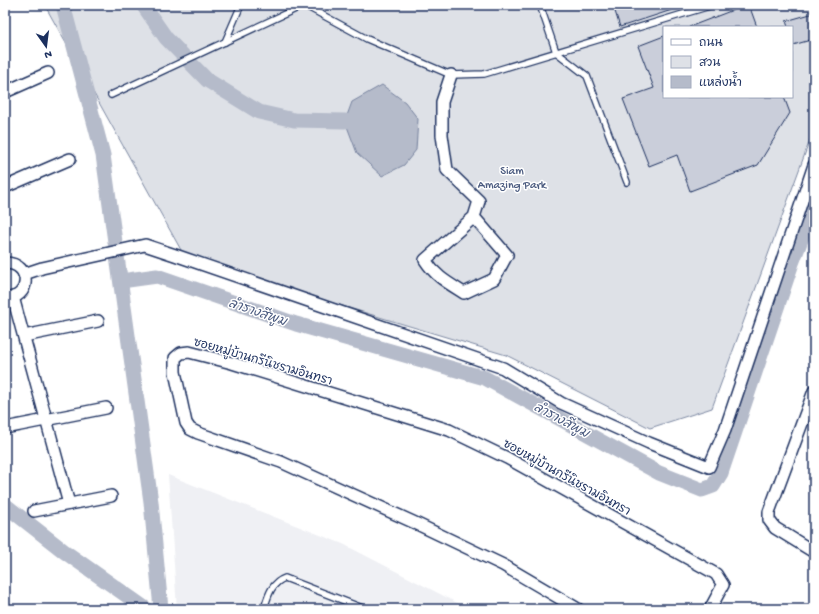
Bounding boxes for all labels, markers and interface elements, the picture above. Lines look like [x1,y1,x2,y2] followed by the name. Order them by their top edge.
[26,26,66,66] north arrow
[663,26,793,98] legend
[699,37,723,51] text: ถนน
[43,47,53,60] text: N
[699,57,720,71] text: สวน
[699,71,742,91] text: แหล่งน้ำ
[478,165,548,193] park label: Siam Amazing Park
[226,294,290,332] water label: ลำรางสีพูม
[191,333,334,389] street label: ซอยหมู่บ้านกรีนิชรามอินทรา
[530,398,593,443] water label: ลำรางสีพูม
[500,435,634,520] street label: ซอยหมู่บ้านกรีนิชรามอินทรา

